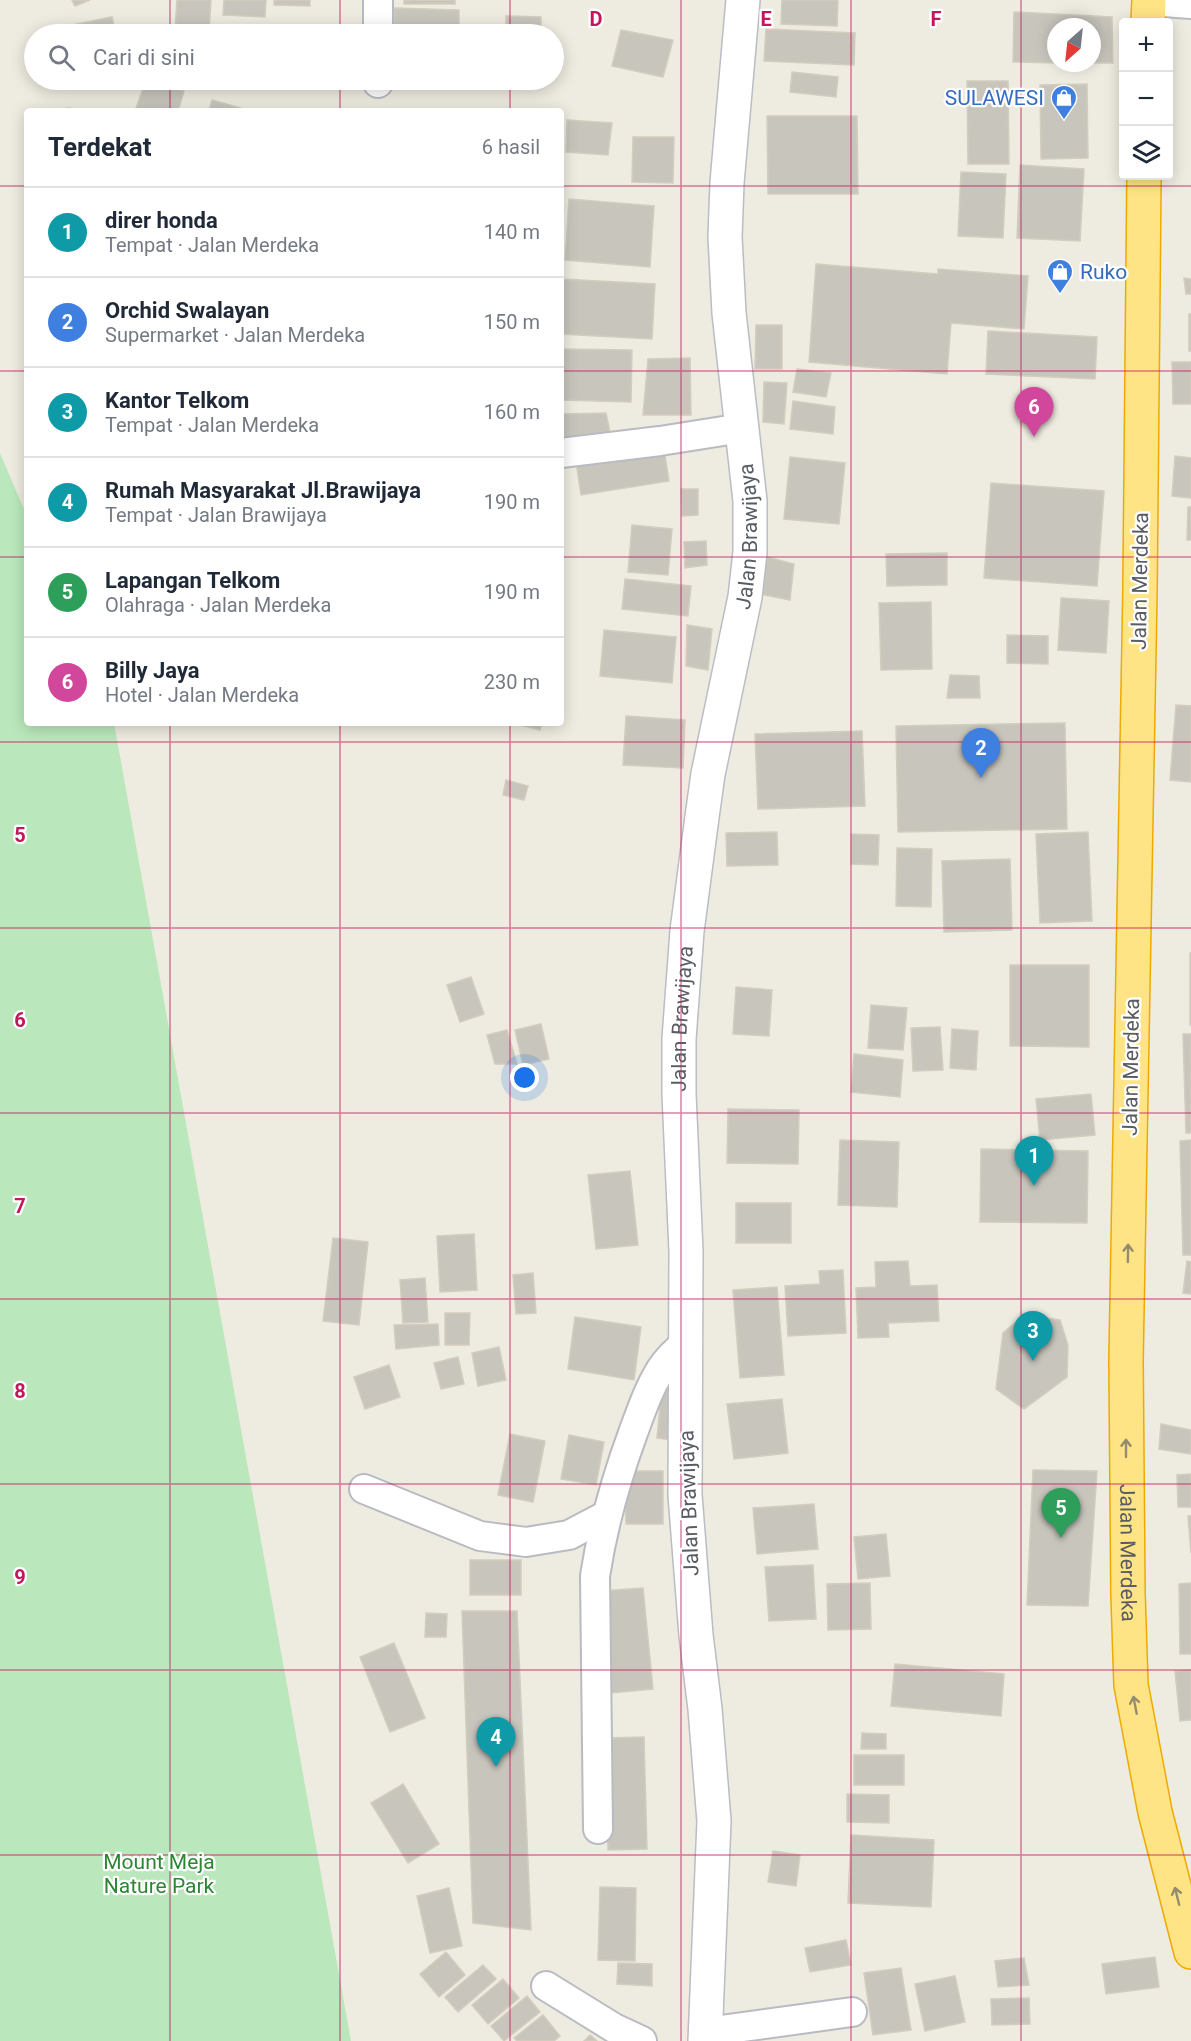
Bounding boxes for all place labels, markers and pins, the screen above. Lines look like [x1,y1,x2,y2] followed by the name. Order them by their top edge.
[1049,83,1079,121] shop icon: SULAWESI
[945,86,1044,110] place label: SULAWESI
[1045,257,1075,295] shop icon: Ruko
[1080,260,1127,284] place label: Ruko
[1014,388,1054,437] pin: 6
[962,728,1000,778] pin: 2
[1014,1136,1054,1186] pin: 1
[1014,1312,1052,1361] pin: 3
[1042,1488,1080,1538] pin: 5
[476,1718,516,1767] pin: 4

